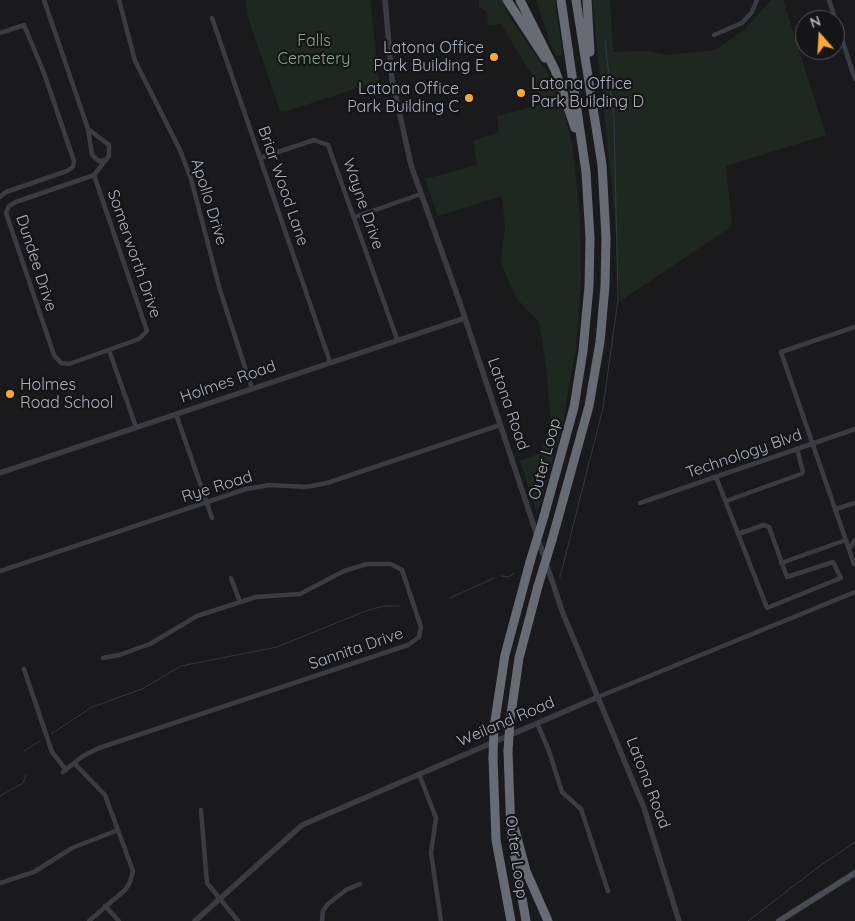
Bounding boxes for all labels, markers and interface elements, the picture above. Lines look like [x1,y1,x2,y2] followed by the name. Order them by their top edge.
[795,10,845,60] north arrow
[808,12,823,32] text: N
[278,31,350,69] park label: Falls Cemetery
[373,38,484,76] place label: Latona Office Park Building E
[488,51,500,63] marker: Latona Office Park Building E
[531,74,644,112] place label: Latona Office Park Building D
[347,79,459,117] place label: Latona Office Park Building C
[515,87,527,99] marker: Latona Office Park Building D
[463,92,475,104] marker: Latona Office Park Building C
[254,124,312,248] street label: Briar Wood Lane
[187,156,231,248] street label: Apollo Drive
[338,156,388,252] street label: Wayne Drive
[103,187,165,321] street label: Somerworth Drive
[11,212,61,314] street label: Dundee Drive
[483,355,533,453] street label: Latona Road
[178,357,278,407] street label: Holmes Road
[20,375,113,413] place label: Holmes Road School
[4,388,16,400] marker: Holmes Road School
[525,416,565,502] street label: Outer Loop
[683,425,805,483] street label: Technology Blvd
[179,467,255,507] street label: Rye Road
[306,624,406,674] street label: Sannita Drive
[454,693,558,751] street label: Weiland Road
[622,735,674,831] street label: Latona Road
[501,814,531,900] street label: Outer Loop

